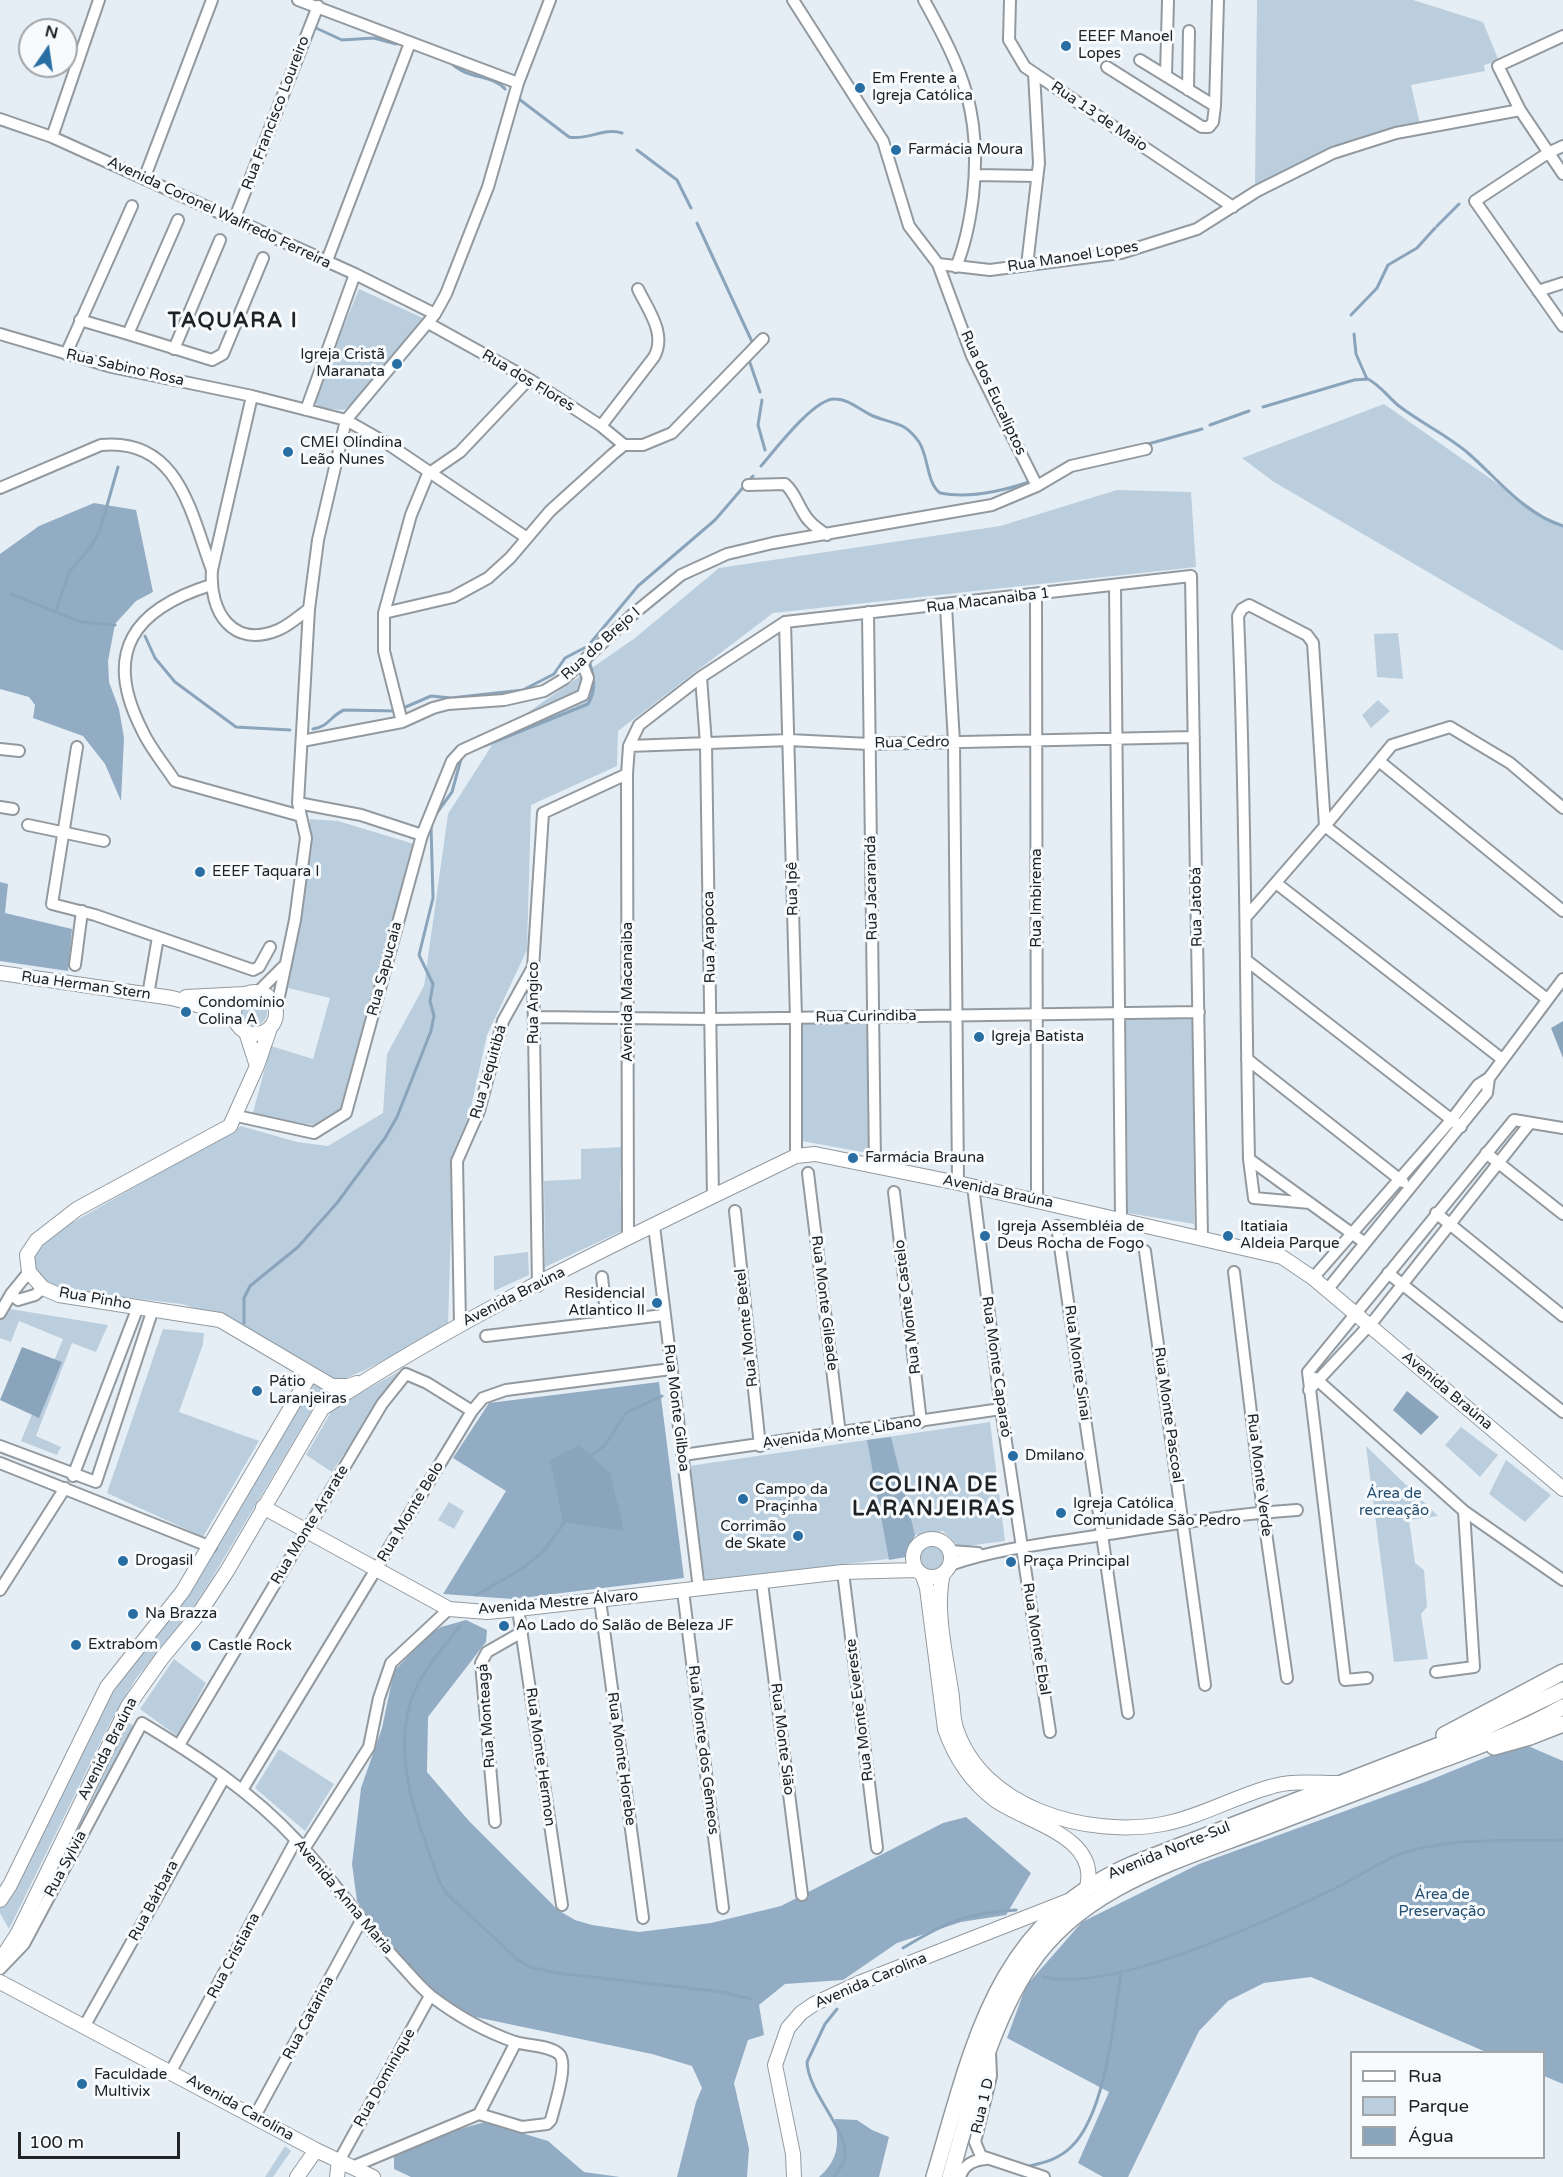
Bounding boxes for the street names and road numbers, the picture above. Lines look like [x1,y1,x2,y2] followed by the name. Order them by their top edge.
[238,34,314,192] street label: Rua Francisco Loureiro
[1047,78,1151,156] street label: Rua 13 de Maio
[104,153,334,273] street label: Avenida Coronel Walfredo Ferreira
[1006,238,1140,276] street label: Rua Manoel Lopes
[956,328,1030,458] street label: Rua dos Eucaliptos
[64,346,186,390] street label: Rua Sabino Rosa
[478,346,578,416] street label: Rua dos Flores
[925,585,1051,617] street label: Rua Macanaiba 1
[558,604,644,684] street label: Rua do Brejo I
[874,733,950,753] street label: Rua Cedro
[862,835,882,941] street label: Rua Jacarandá
[1028,848,1046,948] street label: Rua Imbirema
[784,862,802,916] street label: Rua Ipê
[1187,867,1207,947] street label: Rua Jatobá
[700,891,720,983] street label: Rua Arapoca
[364,920,406,1018] street label: Rua Sapucaia
[619,922,637,1062] street label: Avenida Macanaiba
[525,962,543,1044] street label: Rua Angico
[20,968,152,1004] street label: Rua Herman Stern
[815,1007,917,1027] street label: Rua Curindiba
[467,1023,511,1121] street label: Rua Jequitibá
[941,1171,1055,1213] street label: Avenida Braúna
[807,1234,841,1372] street label: Rua Monte Gileade
[891,1239,925,1375] street label: Rua Monte Castelo
[460,1263,568,1331] street label: Avenida Braúna
[732,1268,762,1388] street label: Rua Monte Betel
[57,1284,133,1314] street label: Rua Pinho
[977,1295,1015,1439] street label: Rua Monte Caparaó
[1060,1304,1094,1422] street label: Rua Monte Sinai
[659,1343,693,1473] street label: Rua Monte Gilboa
[1150,1346,1186,1484] street label: Rua Monte Pascoal
[1398,1348,1496,1434] street label: Avenida Braúna
[1243,1412,1275,1538] street label: Rua Monte Verde
[761,1413,923,1453] street label: Avenida Monte Líbano
[374,1458,448,1566] street label: Rua Monte Belo
[267,1462,353,1588] street label: Rua Monte Ararate
[1018,1581,1054,1697] street label: Rua Monte Ebal
[477,1587,639,1619] street label: Avenida Mestre Álvaro
[842,1638,878,1782] street label: Rua Monte Evereste
[474,1663,500,1769] street label: Rua Monteagá
[684,1664,722,1836] street label: Rua Monte dos Gêmeos
[766,1682,798,1796] street label: Rua Monte Sião
[521,1686,559,1828] street label: Rua Monte Hermon
[603,1691,639,1827] street label: Rua Monte Horebe
[74,1695,142,1803] street label: Avenida Braúna
[1105,1818,1233,1884] street label: Avenida Norte-Sul
[41,1828,91,1900] street label: Rua Sylvia
[290,1836,396,1958] street label: Avenida Anna Maria
[125,1858,183,1944] street label: Rua Bárbara
[204,1910,264,2002] street label: Rua Cristiana
[812,1949,930,2013] street label: Avenida Carolina
[279,1973,339,2063] street label: Rua Catarina
[351,2026,419,2130] street label: Rua Dominique
[183,2071,297,2145] street label: Avenida Carolina
[968,2076,998,2136] street label: Rua 1 D

